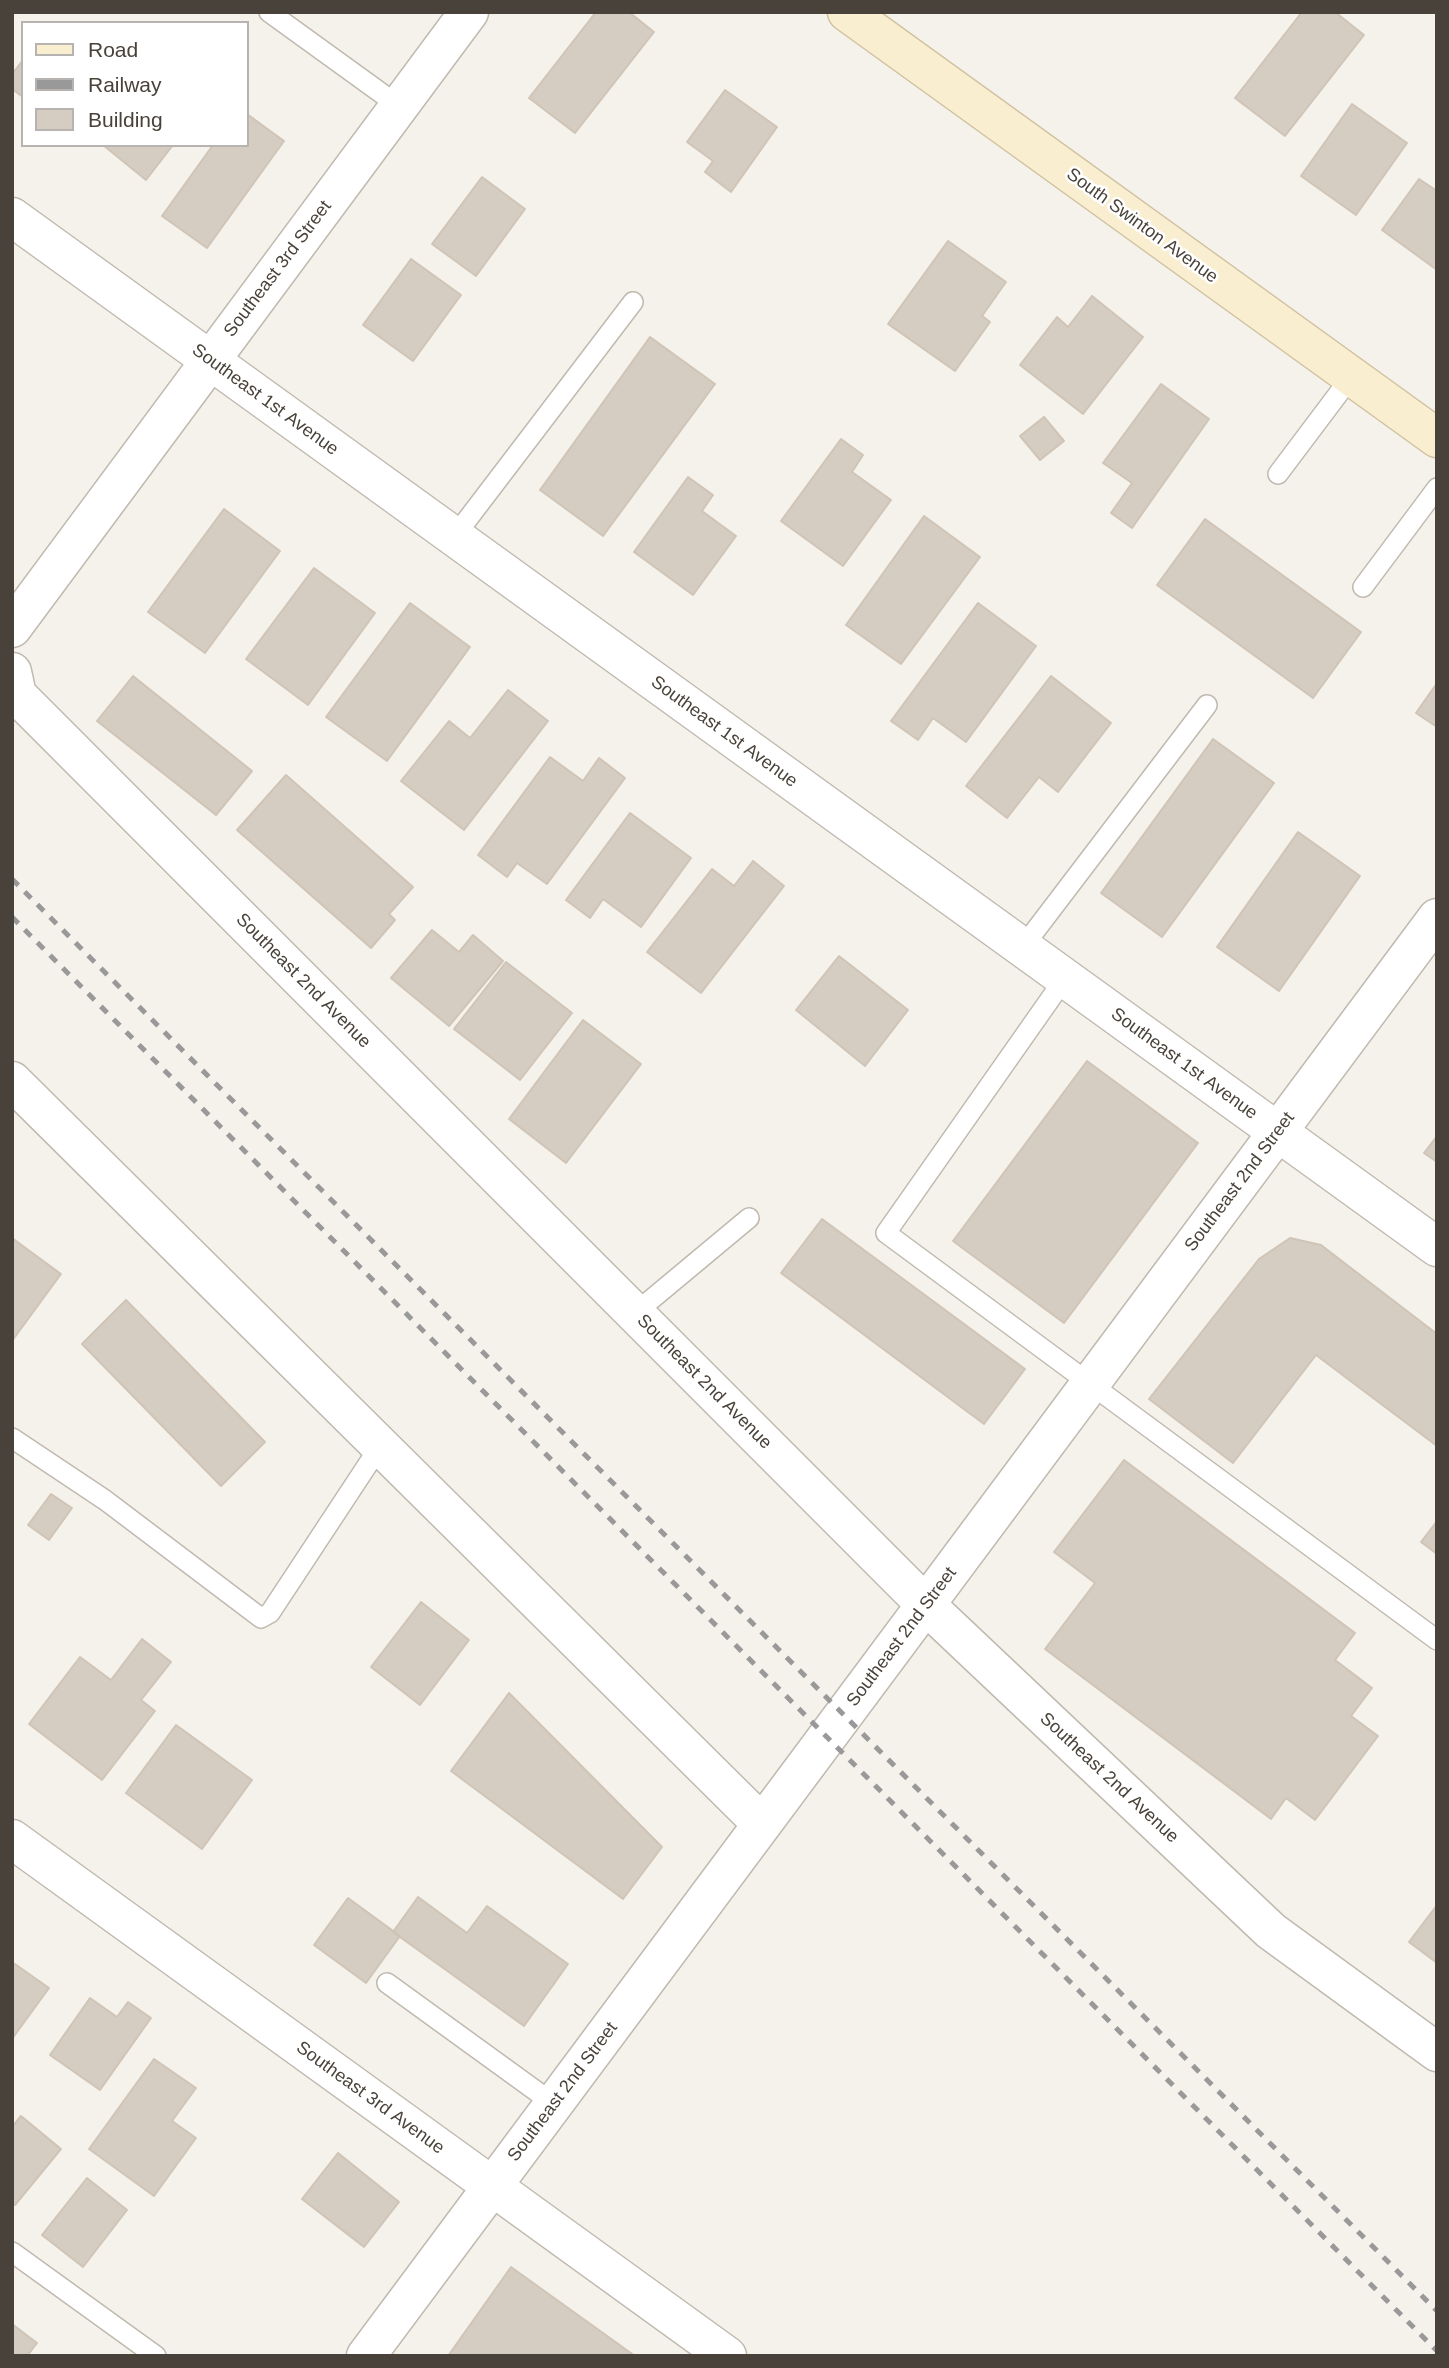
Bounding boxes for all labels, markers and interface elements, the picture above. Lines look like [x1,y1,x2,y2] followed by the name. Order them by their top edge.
[21,21,248,147] legend
[88,38,138,61] text: Road
[88,73,162,96] text: Railway
[88,108,163,131] text: Building
[1062,164,1222,288] street label: South Swinton Avenue
[220,197,336,341] street label: Southeast 3rd Street
[188,340,342,460] street label: Southeast 1st Avenue
[647,672,801,792] street label: Southeast 1st Avenue
[231,909,375,1053] street label: Southeast 2nd Avenue
[1107,1004,1261,1124] street label: Southeast 1st Avenue
[1180,1108,1300,1256] street label: Southeast 2nd Street
[632,1310,776,1454] street label: Southeast 2nd Avenue
[842,1563,962,1711] street label: Southeast 2nd Street
[1035,1708,1183,1848] street label: Southeast 2nd Avenue
[503,2018,623,2166] street label: Southeast 2nd Street
[292,2037,448,2159] street label: Southeast 3rd Avenue

